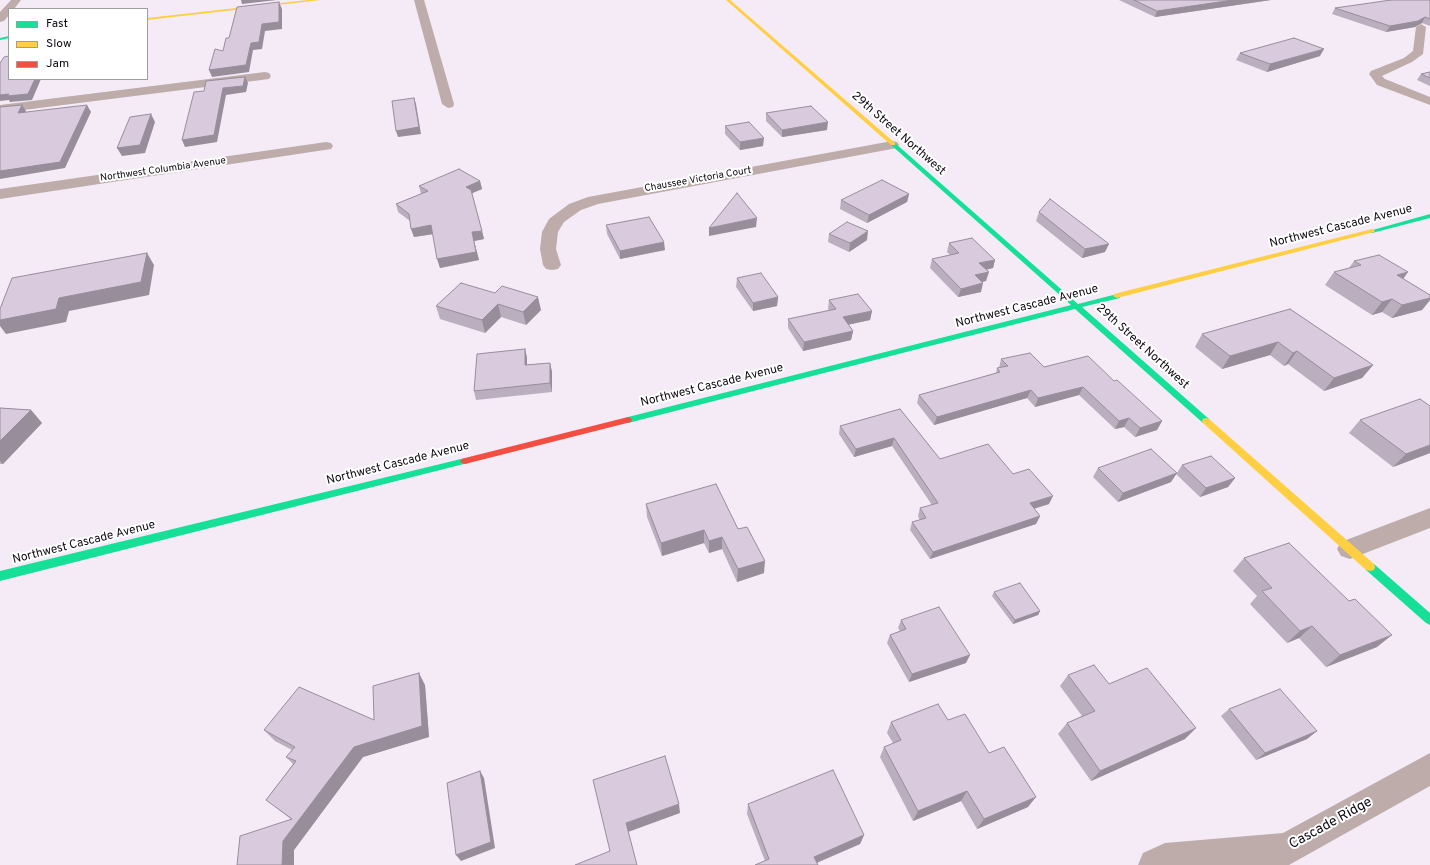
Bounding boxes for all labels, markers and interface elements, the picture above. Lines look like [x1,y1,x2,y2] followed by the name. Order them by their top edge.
[8,8,148,80] legend
[46,16,68,32] text: Fast
[46,36,72,52] text: Slow
[46,56,69,72] text: Jam
[848,89,948,179] street label: 29th Street Northwest
[99,155,227,185] street label: Northwest Columbia Avenue
[644,165,752,195] street label: Chaussee Victoria Court
[1268,202,1414,252] street label: Northwest Cascade Avenue
[954,282,1100,332] street label: Northwest Cascade Avenue
[1093,301,1191,393] street label: 29th Street Northwest
[639,361,785,411] street label: Northwest Cascade Avenue
[325,439,471,489] street label: Northwest Cascade Avenue
[11,518,157,568] street label: Northwest Cascade Avenue
[1287,794,1375,854] street label: Cascade Ridge

